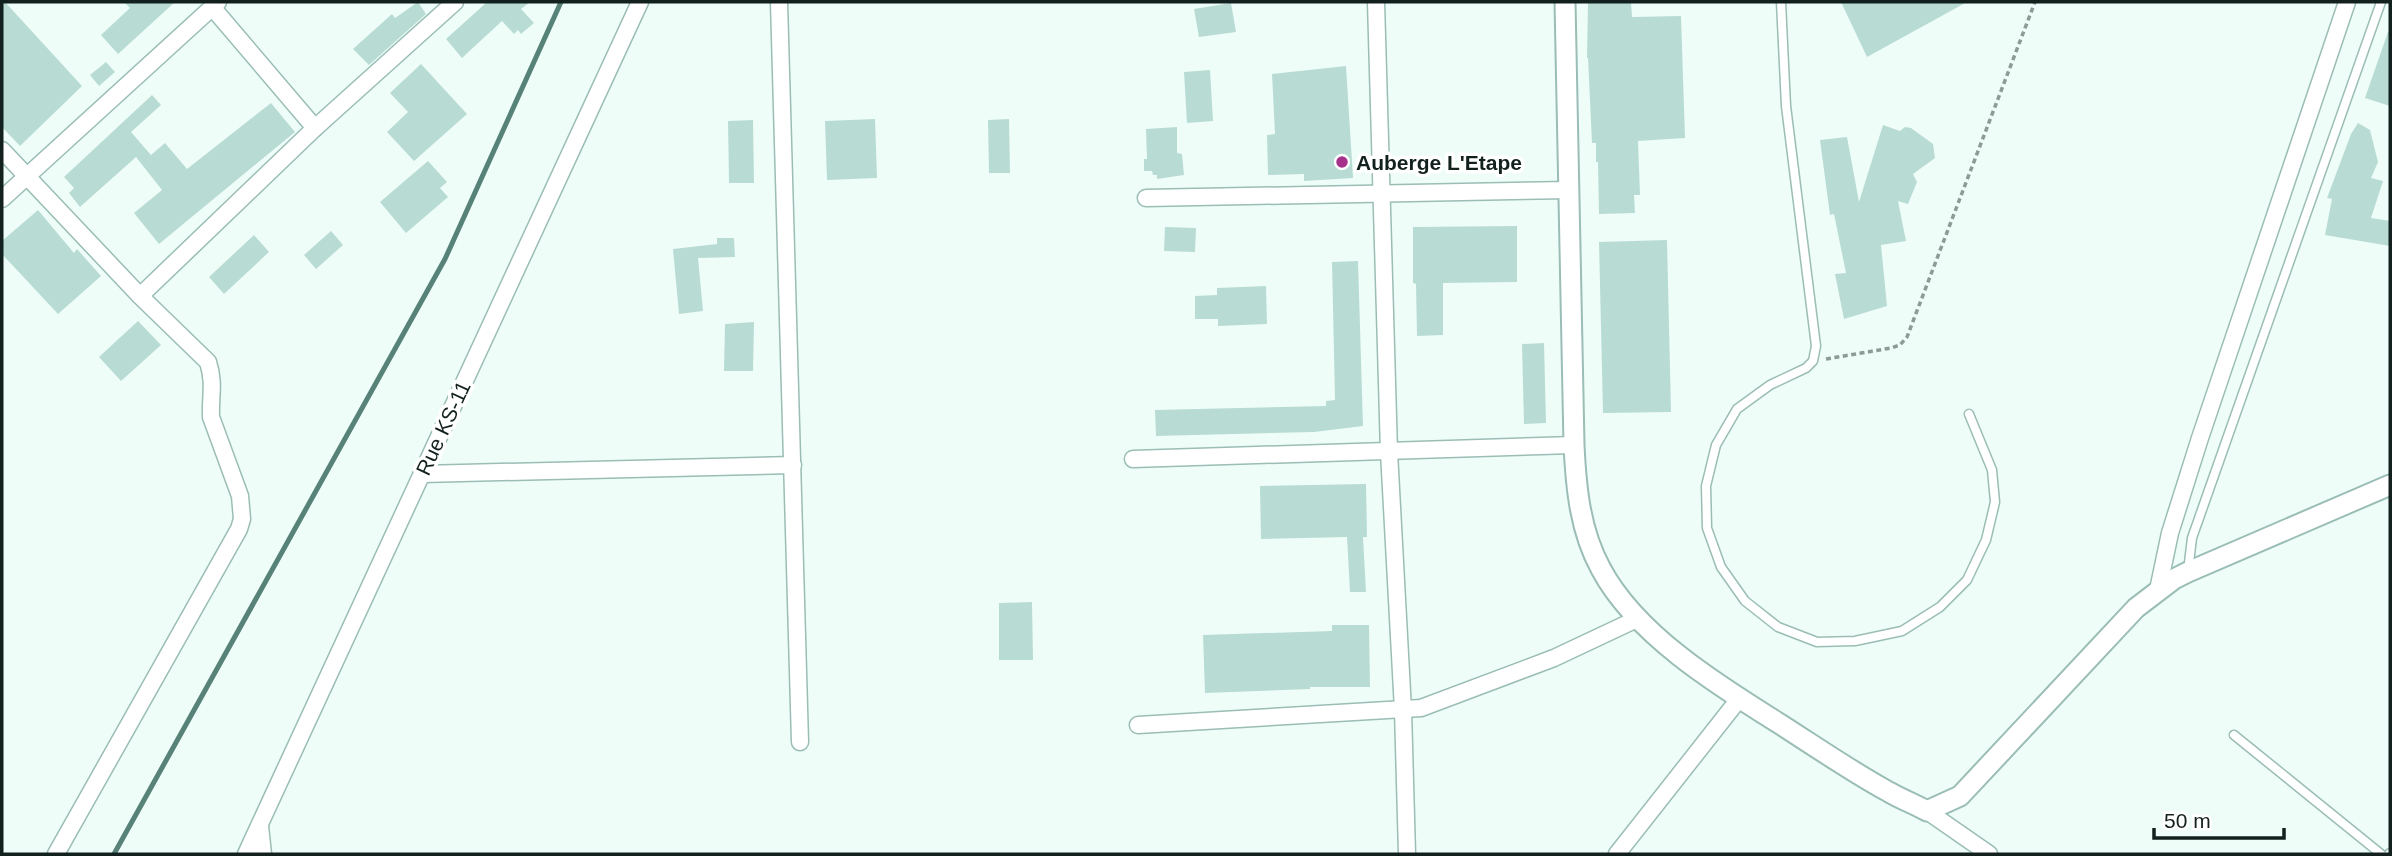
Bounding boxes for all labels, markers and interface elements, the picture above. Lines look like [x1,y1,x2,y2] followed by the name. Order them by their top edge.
[1356,151,1522,174] place label: Auberge L'Etape
[1334,154,1350,170] marker: Auberge L'Etape
[411,377,475,479] street label: Rue KS-11
[2154,796,2284,840] scale bar
[2164,809,2211,832] text: 50 m

